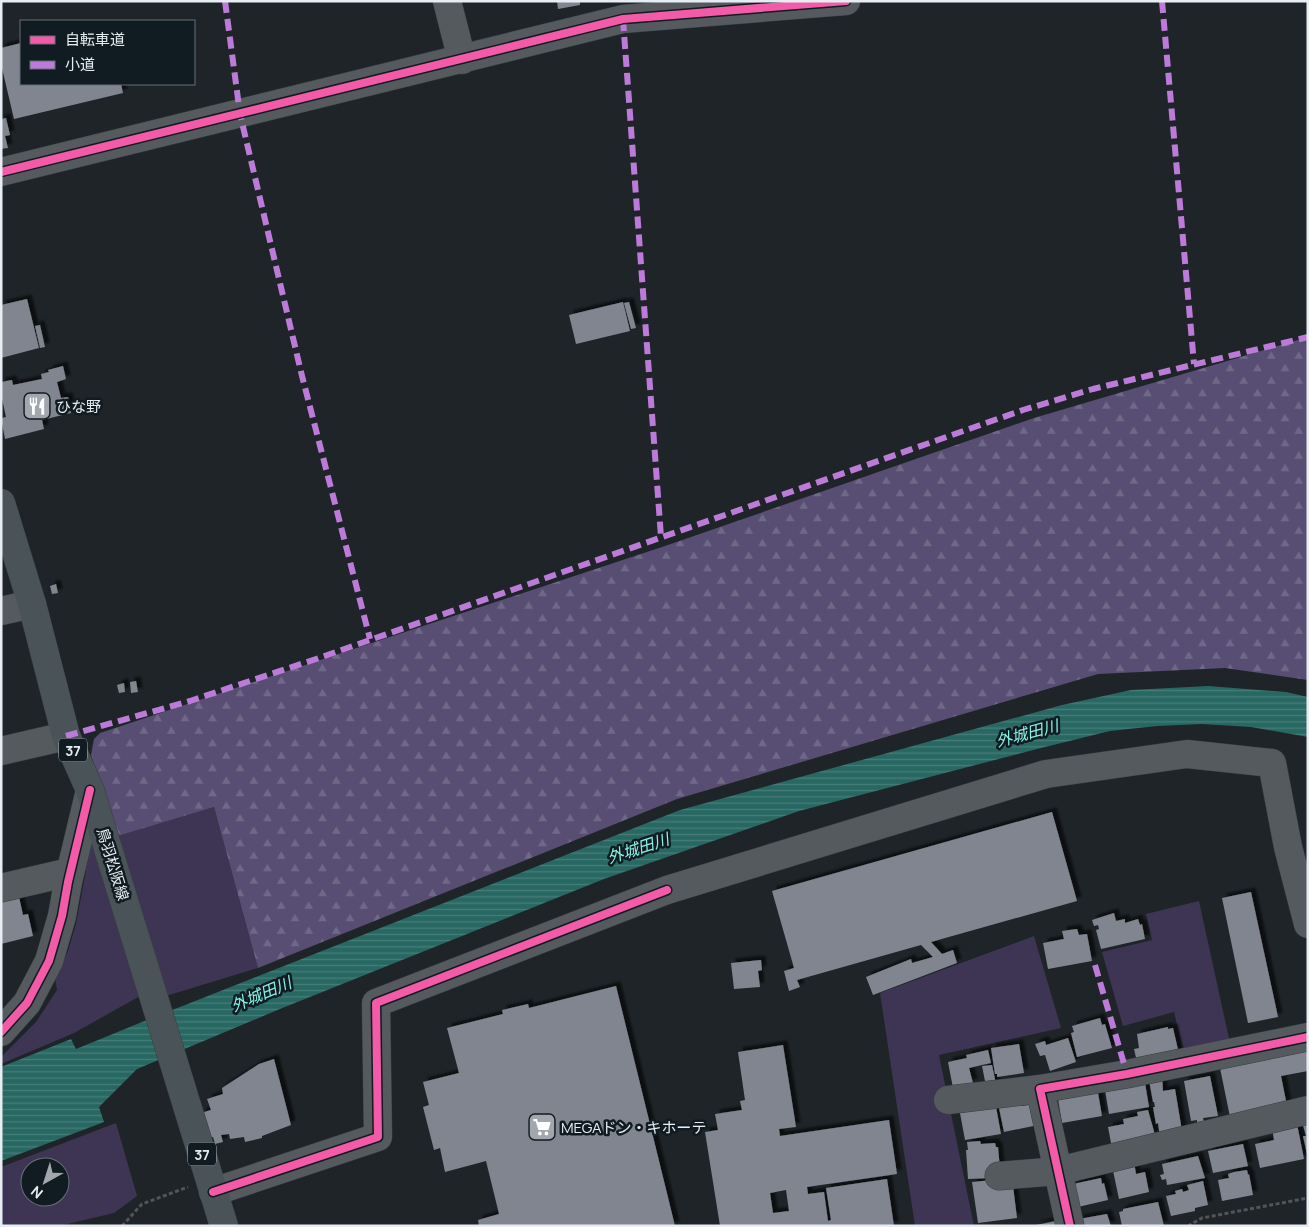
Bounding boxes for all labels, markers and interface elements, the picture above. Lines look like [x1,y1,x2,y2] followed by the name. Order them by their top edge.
[20,20,195,85] legend
[65,29,125,50] text: 自転車道
[65,54,95,75] text: 小道
[22,391,52,421] restaurant icon: ひな野
[56,396,101,417] place label: ひな野
[993,714,1063,752] water label: 外城田川
[59,738,87,762] road number: 37
[92,825,134,903] street label: 鳥羽松阪線
[604,827,674,868] water label: 外城田川
[227,971,297,1017] water label: 外城田川
[527,1112,557,1142] supermarket icon: MEGAドン・キホーテ
[561,1117,707,1138] place label: MEGAドン・キホーテ
[188,1142,216,1166] road number: 37
[20,1157,70,1207] north arrow
[27,1182,46,1203] text: N

